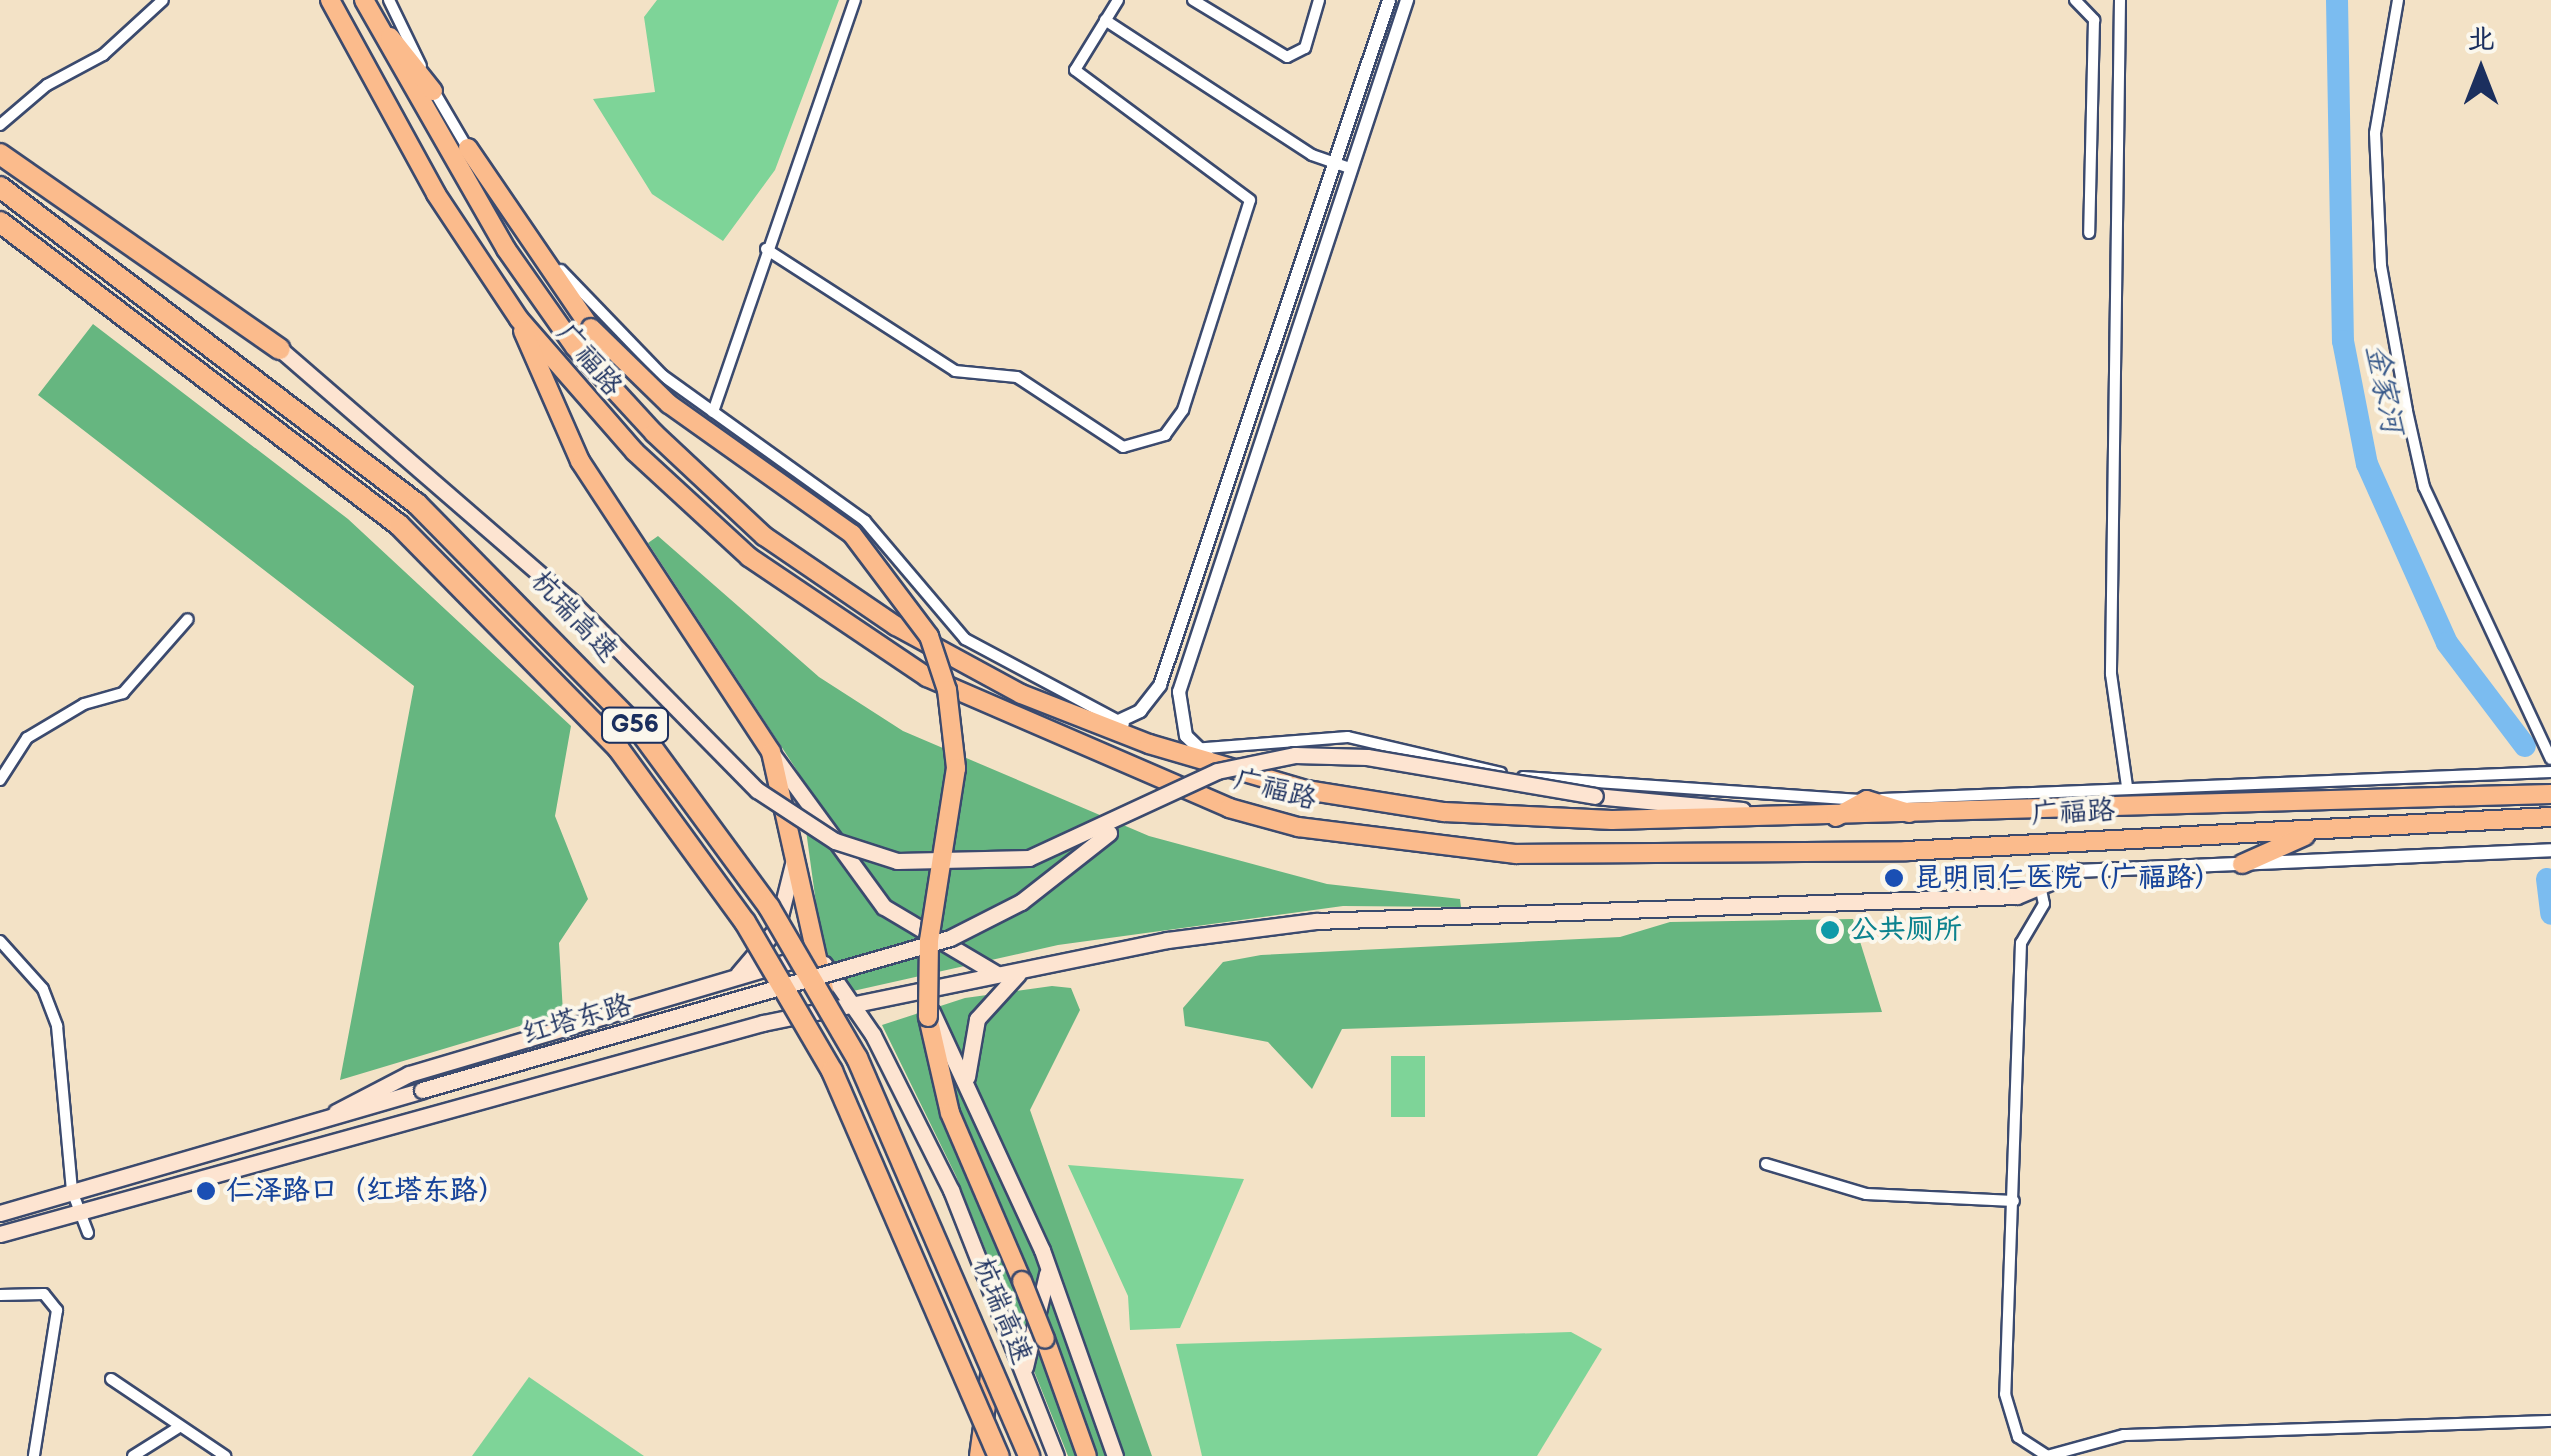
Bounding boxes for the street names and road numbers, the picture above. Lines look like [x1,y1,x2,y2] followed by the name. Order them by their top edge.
[549,317,629,403] street label: 广福路
[524,565,624,669] street label: 杭瑞高速
[600,705,670,745] road number: G56
[1230,763,1320,817] street label: 广福路
[2030,794,2116,832] street label: 广福路
[519,988,635,1052] street label: 红塔东路
[965,1253,1039,1369] street label: 杭瑞高速

